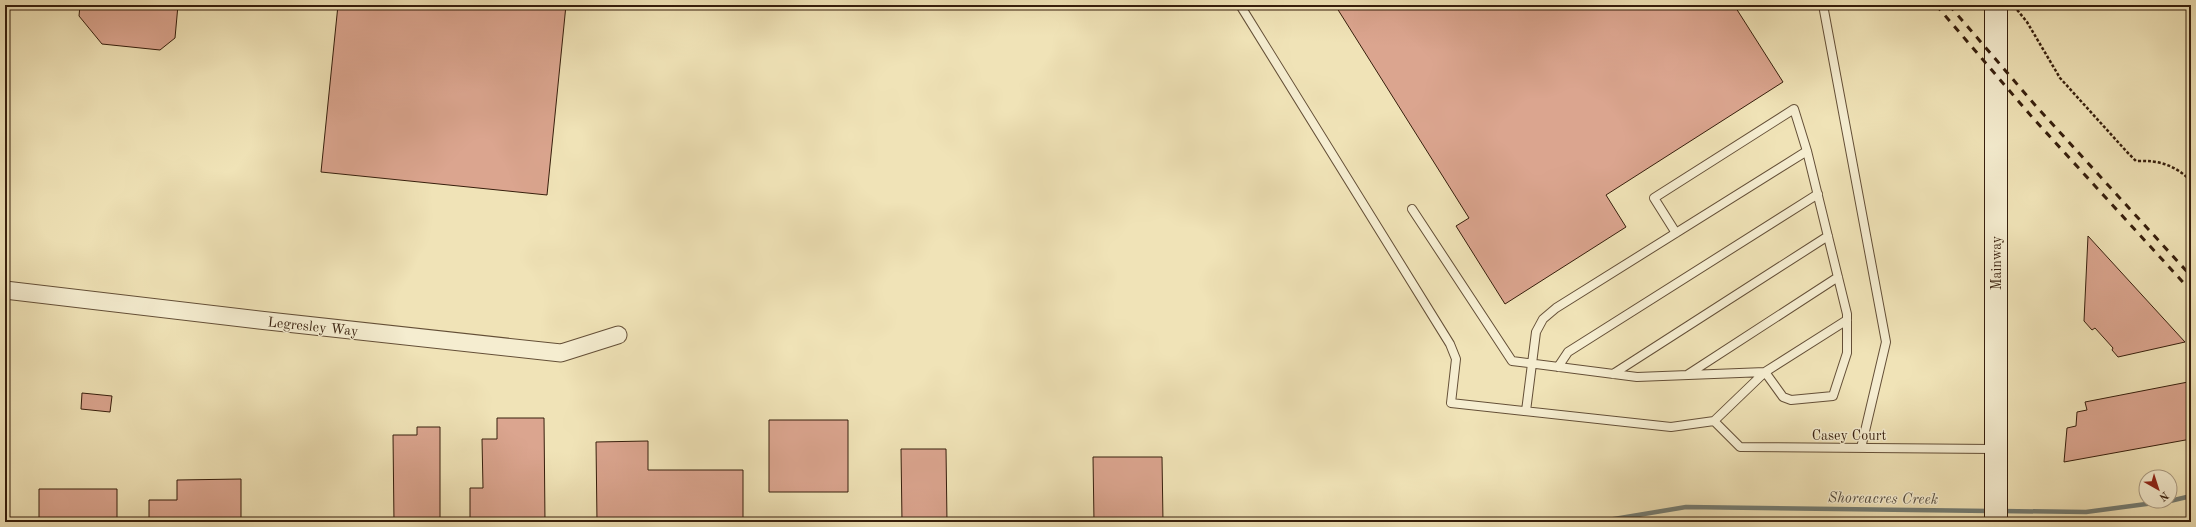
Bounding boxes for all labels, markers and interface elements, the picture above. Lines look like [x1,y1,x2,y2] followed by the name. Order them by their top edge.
[1990,235,2004,290] street label: Mainway
[267,315,360,339] street label: Legresley Way
[1812,429,1886,443] street label: Casey Court
[2138,469,2178,509] north arrow
[2156,489,2170,503] text: N
[1828,491,1938,508] water label: Shoreacres Creek

